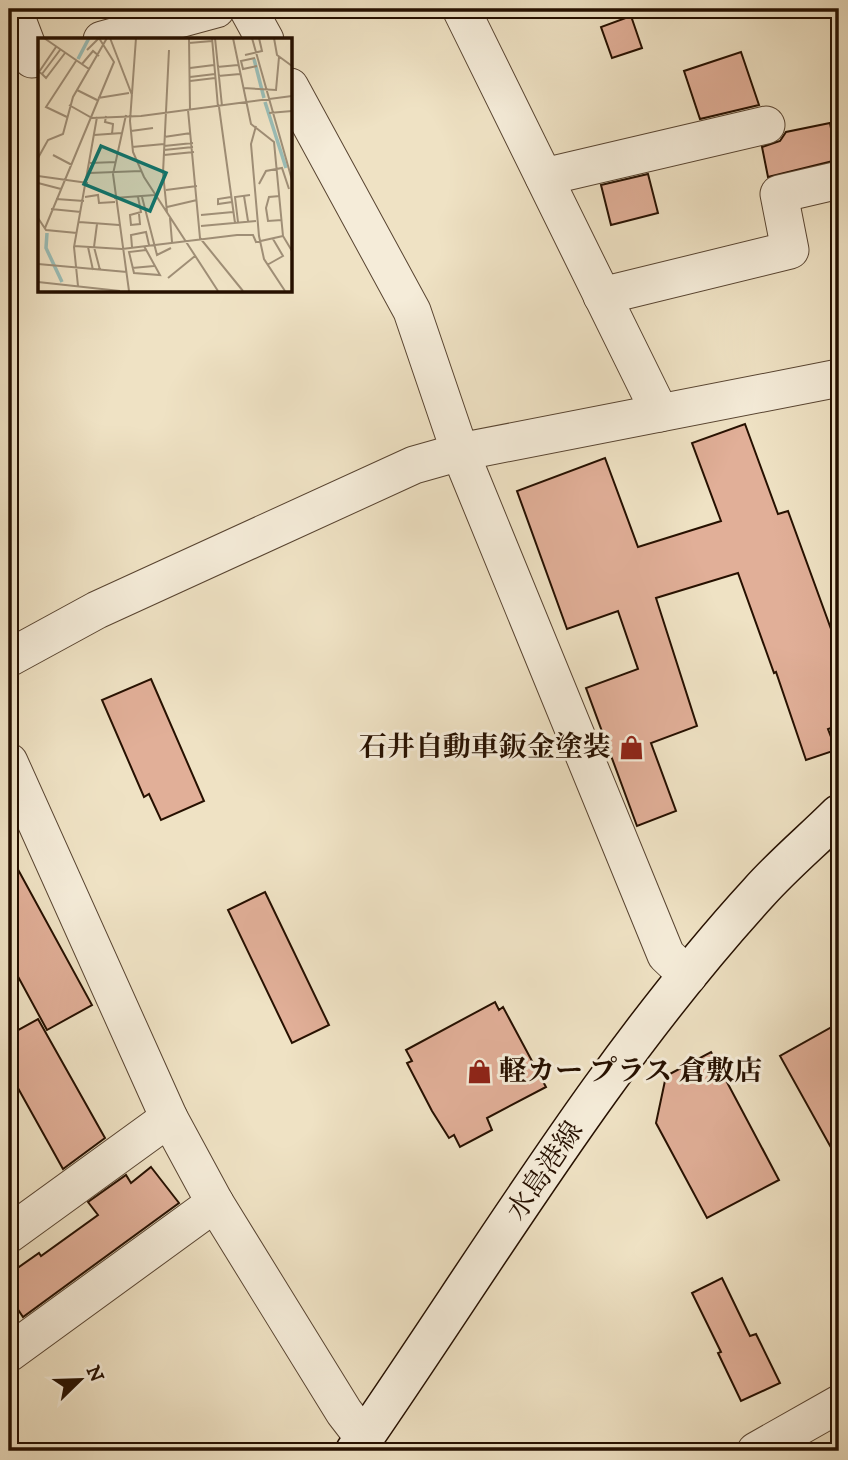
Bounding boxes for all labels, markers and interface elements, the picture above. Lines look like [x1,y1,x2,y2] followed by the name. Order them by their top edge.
[38,38,292,292] inset map
[359,730,611,765] place label: 石井自動車鈑金塗装
[617,733,645,761] shop icon: 石井自動車鈑金塗装
[499,1054,762,1089] place label: 軽カー プラス 倉敷店
[465,1057,493,1085] shop icon: 軽カー プラス 倉敷店
[499,1115,591,1227] street label: 水島港線
[46,1344,116,1414] north arrow
[81,1362,108,1386] text: N

